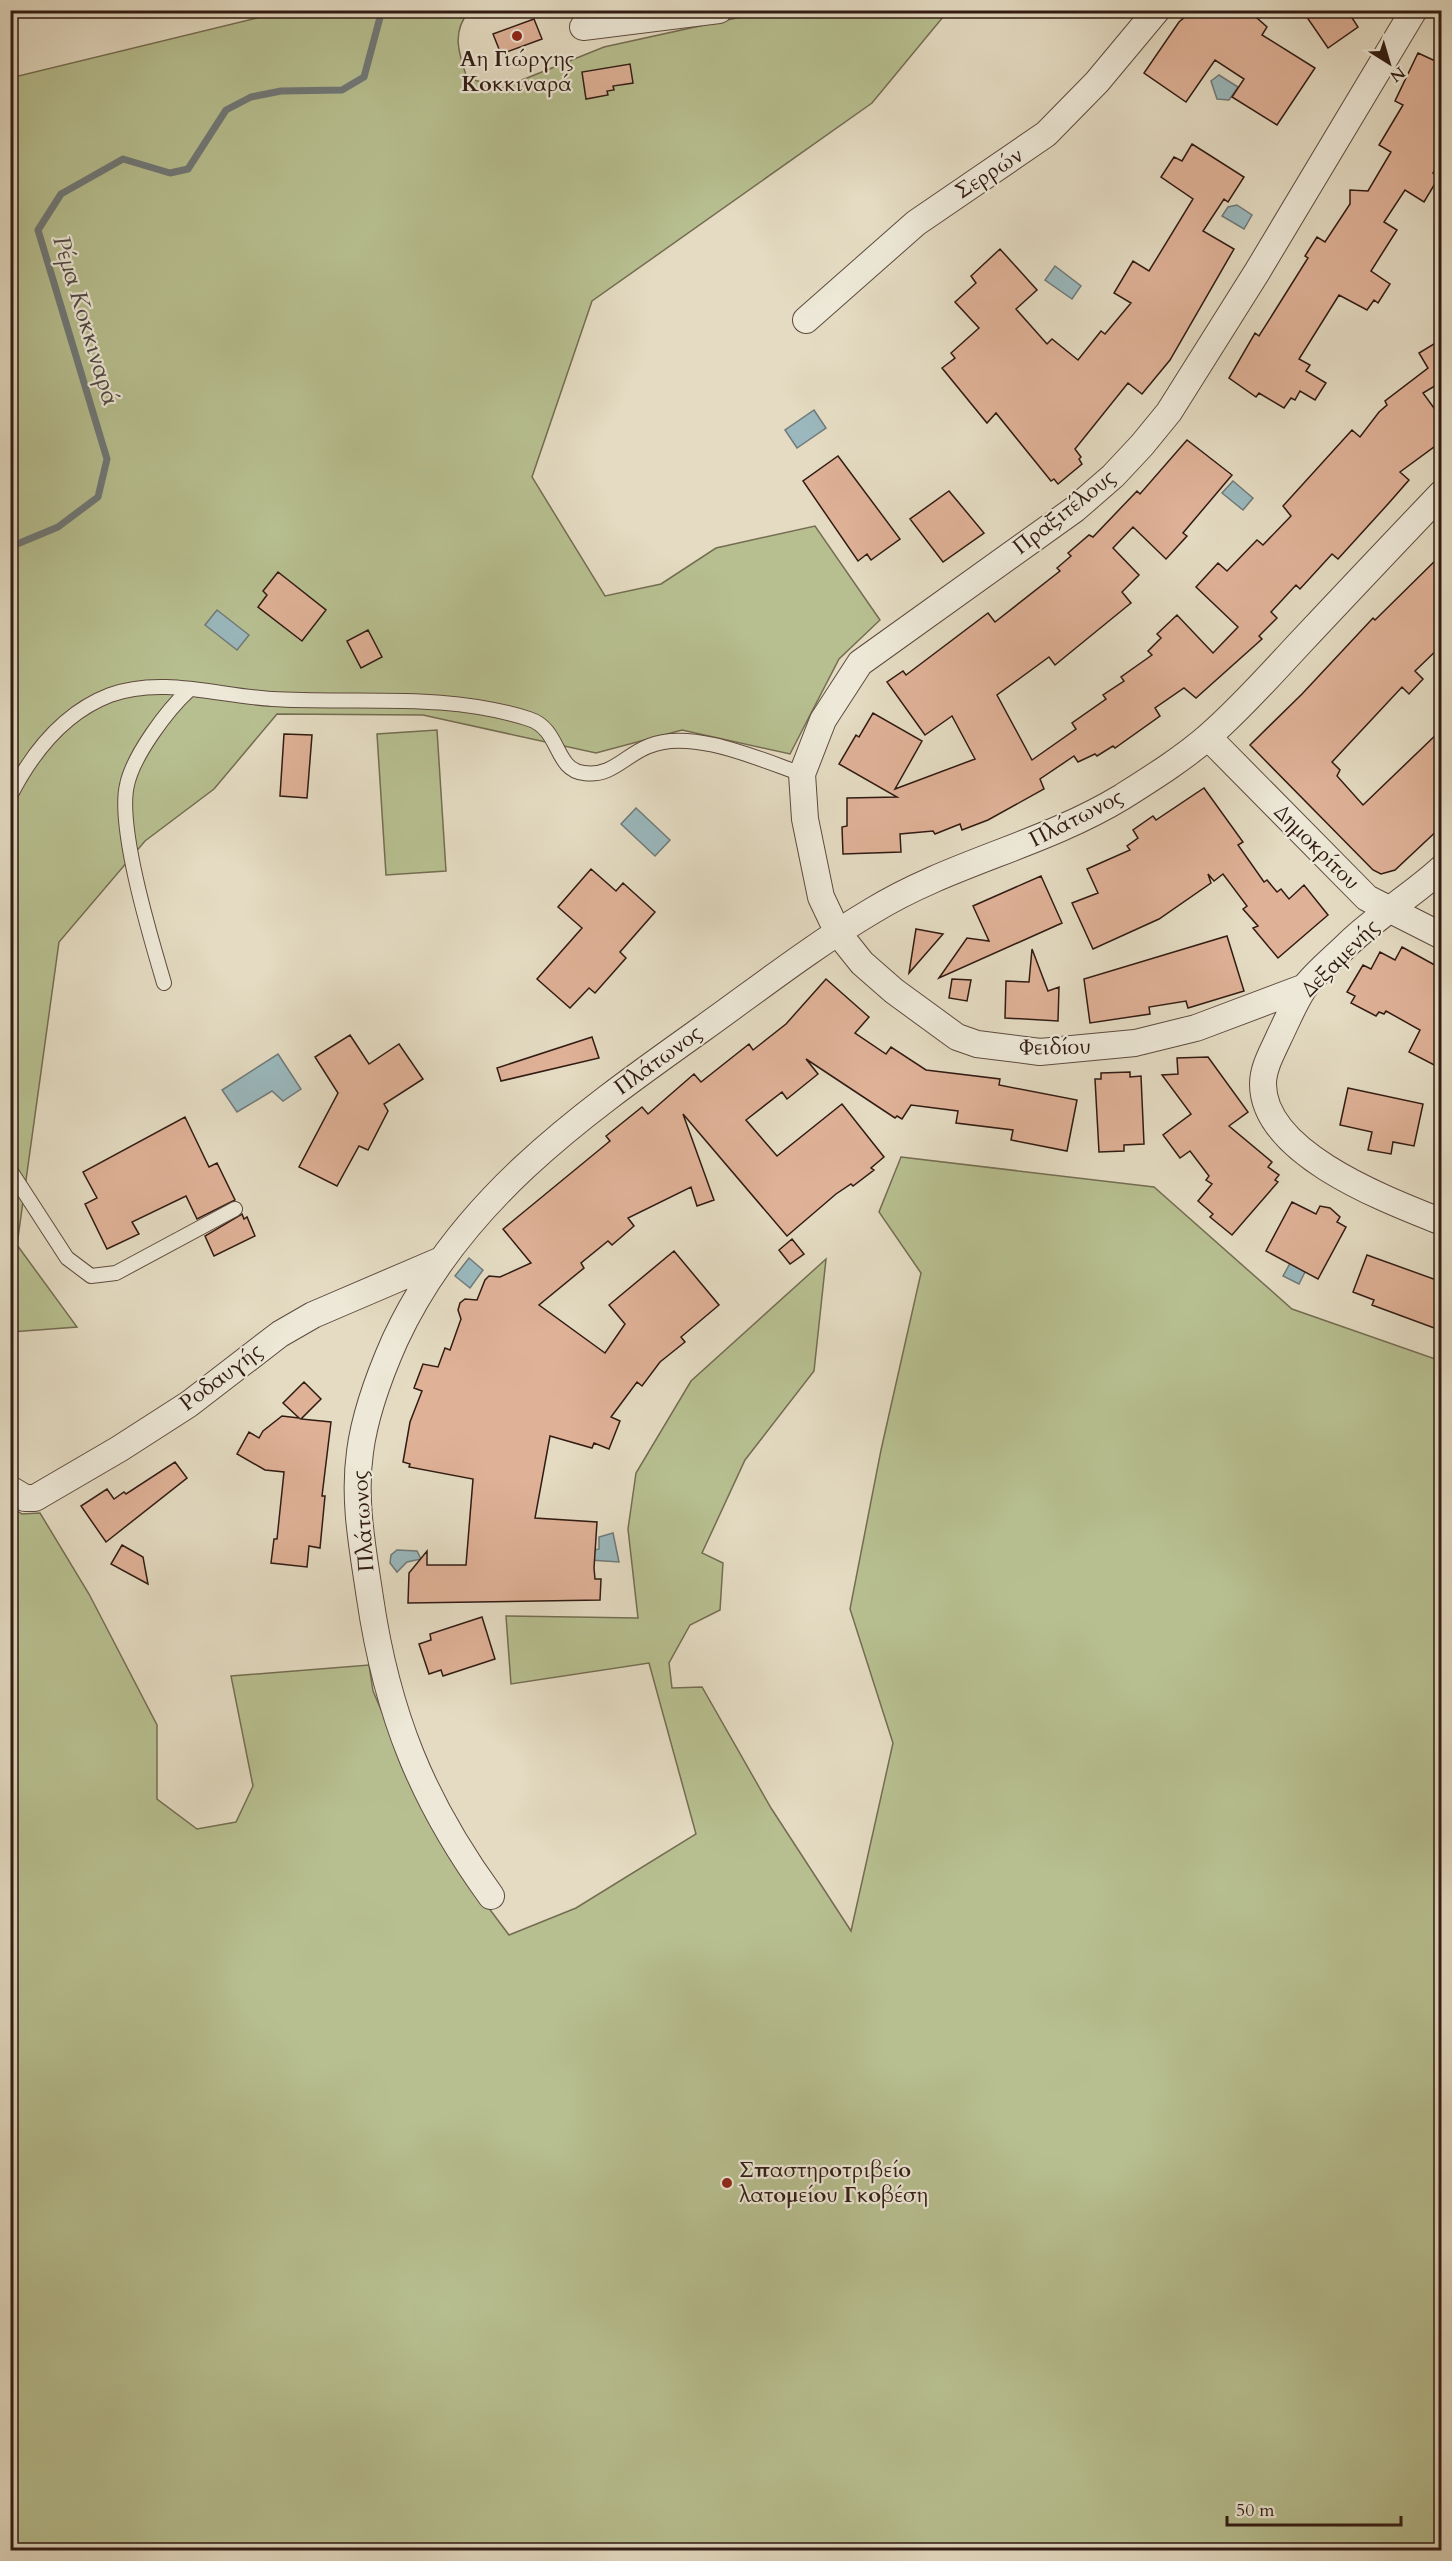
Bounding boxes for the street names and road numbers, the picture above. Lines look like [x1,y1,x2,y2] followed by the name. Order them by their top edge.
[949,140,1029,206] street label: Σερρών
[1006,462,1122,562] street label: Πραξιτέλους
[1024,782,1128,854] street label: Πλάτωνος
[1267,797,1367,897] street label: Δημοκρίτου
[1294,912,1386,1004] street label: Δεξαμενής
[608,1018,708,1102] street label: Πλάτωνος
[1019,1031,1091,1063] street label: Φειδίου
[173,1336,269,1418] street label: Ροδαυγής
[344,1469,382,1573] street label: Πλάτωνος

